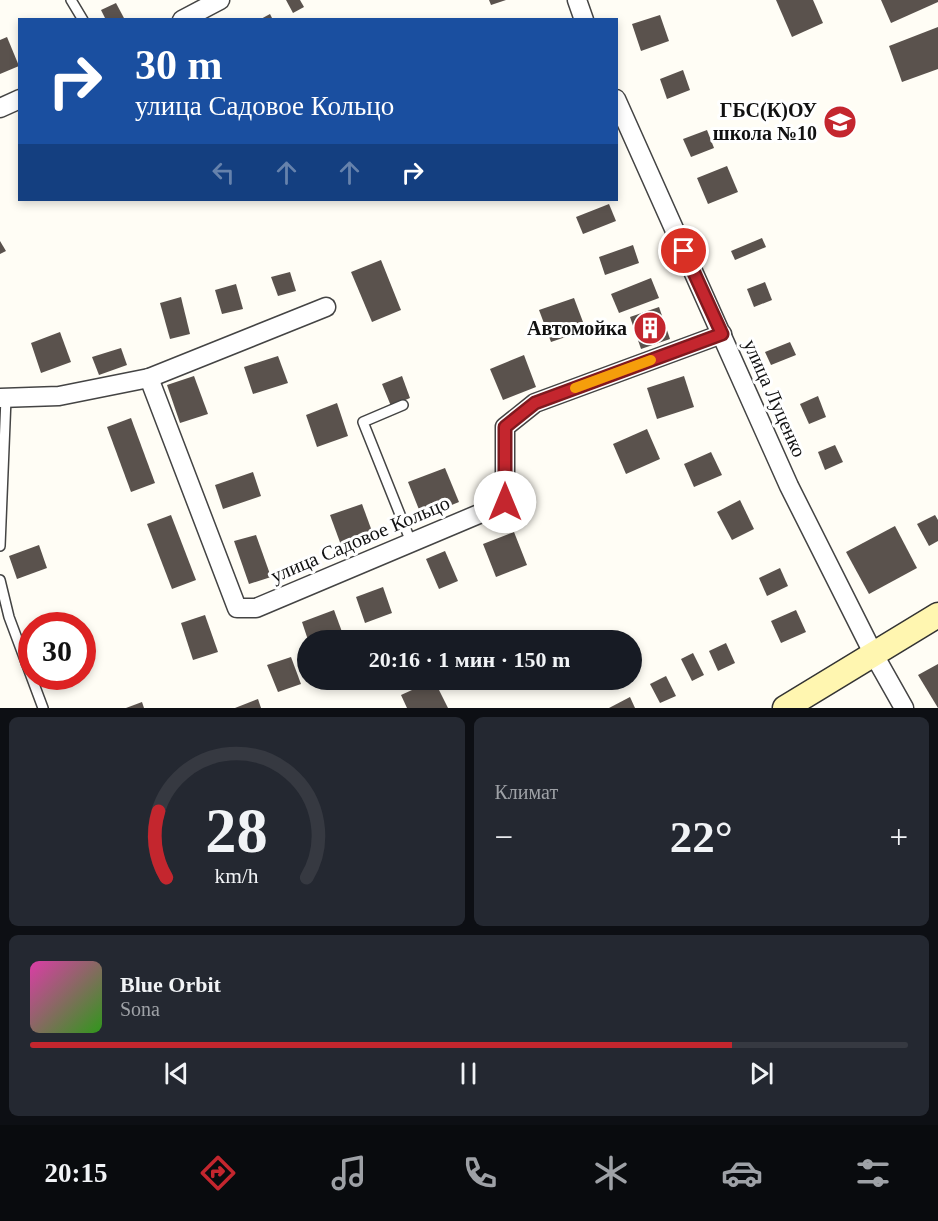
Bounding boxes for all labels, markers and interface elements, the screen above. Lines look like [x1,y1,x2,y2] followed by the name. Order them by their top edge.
[36,42,114,120] icon: right
[135,42,223,88] text: 30 m
[135,91,394,121] text: улица Садовое Кольцо
[713,99,817,144] place label: ГБС(К)ОУ школа №10
[822,104,858,140] school or university icon: ГБС(К)ОУ школа №10
[207,156,240,189] icon: left
[270,156,303,189] icon: ahead
[333,156,366,189] icon: ahead
[396,156,429,189] icon: right
[658,225,709,276] pin
[667,234,700,267] icon: arrive
[632,310,668,346] building icon: Автомойка
[527,317,627,339] place label: Автомойка
[738,336,811,461] street label: улица Луценко
[473,470,537,534] position arrow
[267,491,453,588] street label: улица Садовое Кольцо
[18,612,96,690] speed limit sign: 30
[369,647,570,672] text: 20:16 · 1 мин · 150 m
[495,781,558,803] text: Климат
[206,796,268,865] text: 28
[670,812,733,862] text: 22°
[495,819,513,855] text: −
[889,819,908,855] text: +
[215,865,259,889] text: km/h
[120,972,221,997] text: Blue Orbit
[120,998,160,1020] text: Sona
[160,1057,193,1090] icon: previous
[452,1057,485,1090] icon: pause
[745,1057,778,1090] icon: next
[197,1152,239,1194] icon: directions
[328,1152,370,1194] icon: music
[459,1152,501,1194] icon: phone
[590,1152,632,1194] icon: climate
[721,1152,763,1194] icon: car
[852,1152,894,1194] icon: filters
[45,1158,108,1188] text: 20:15

